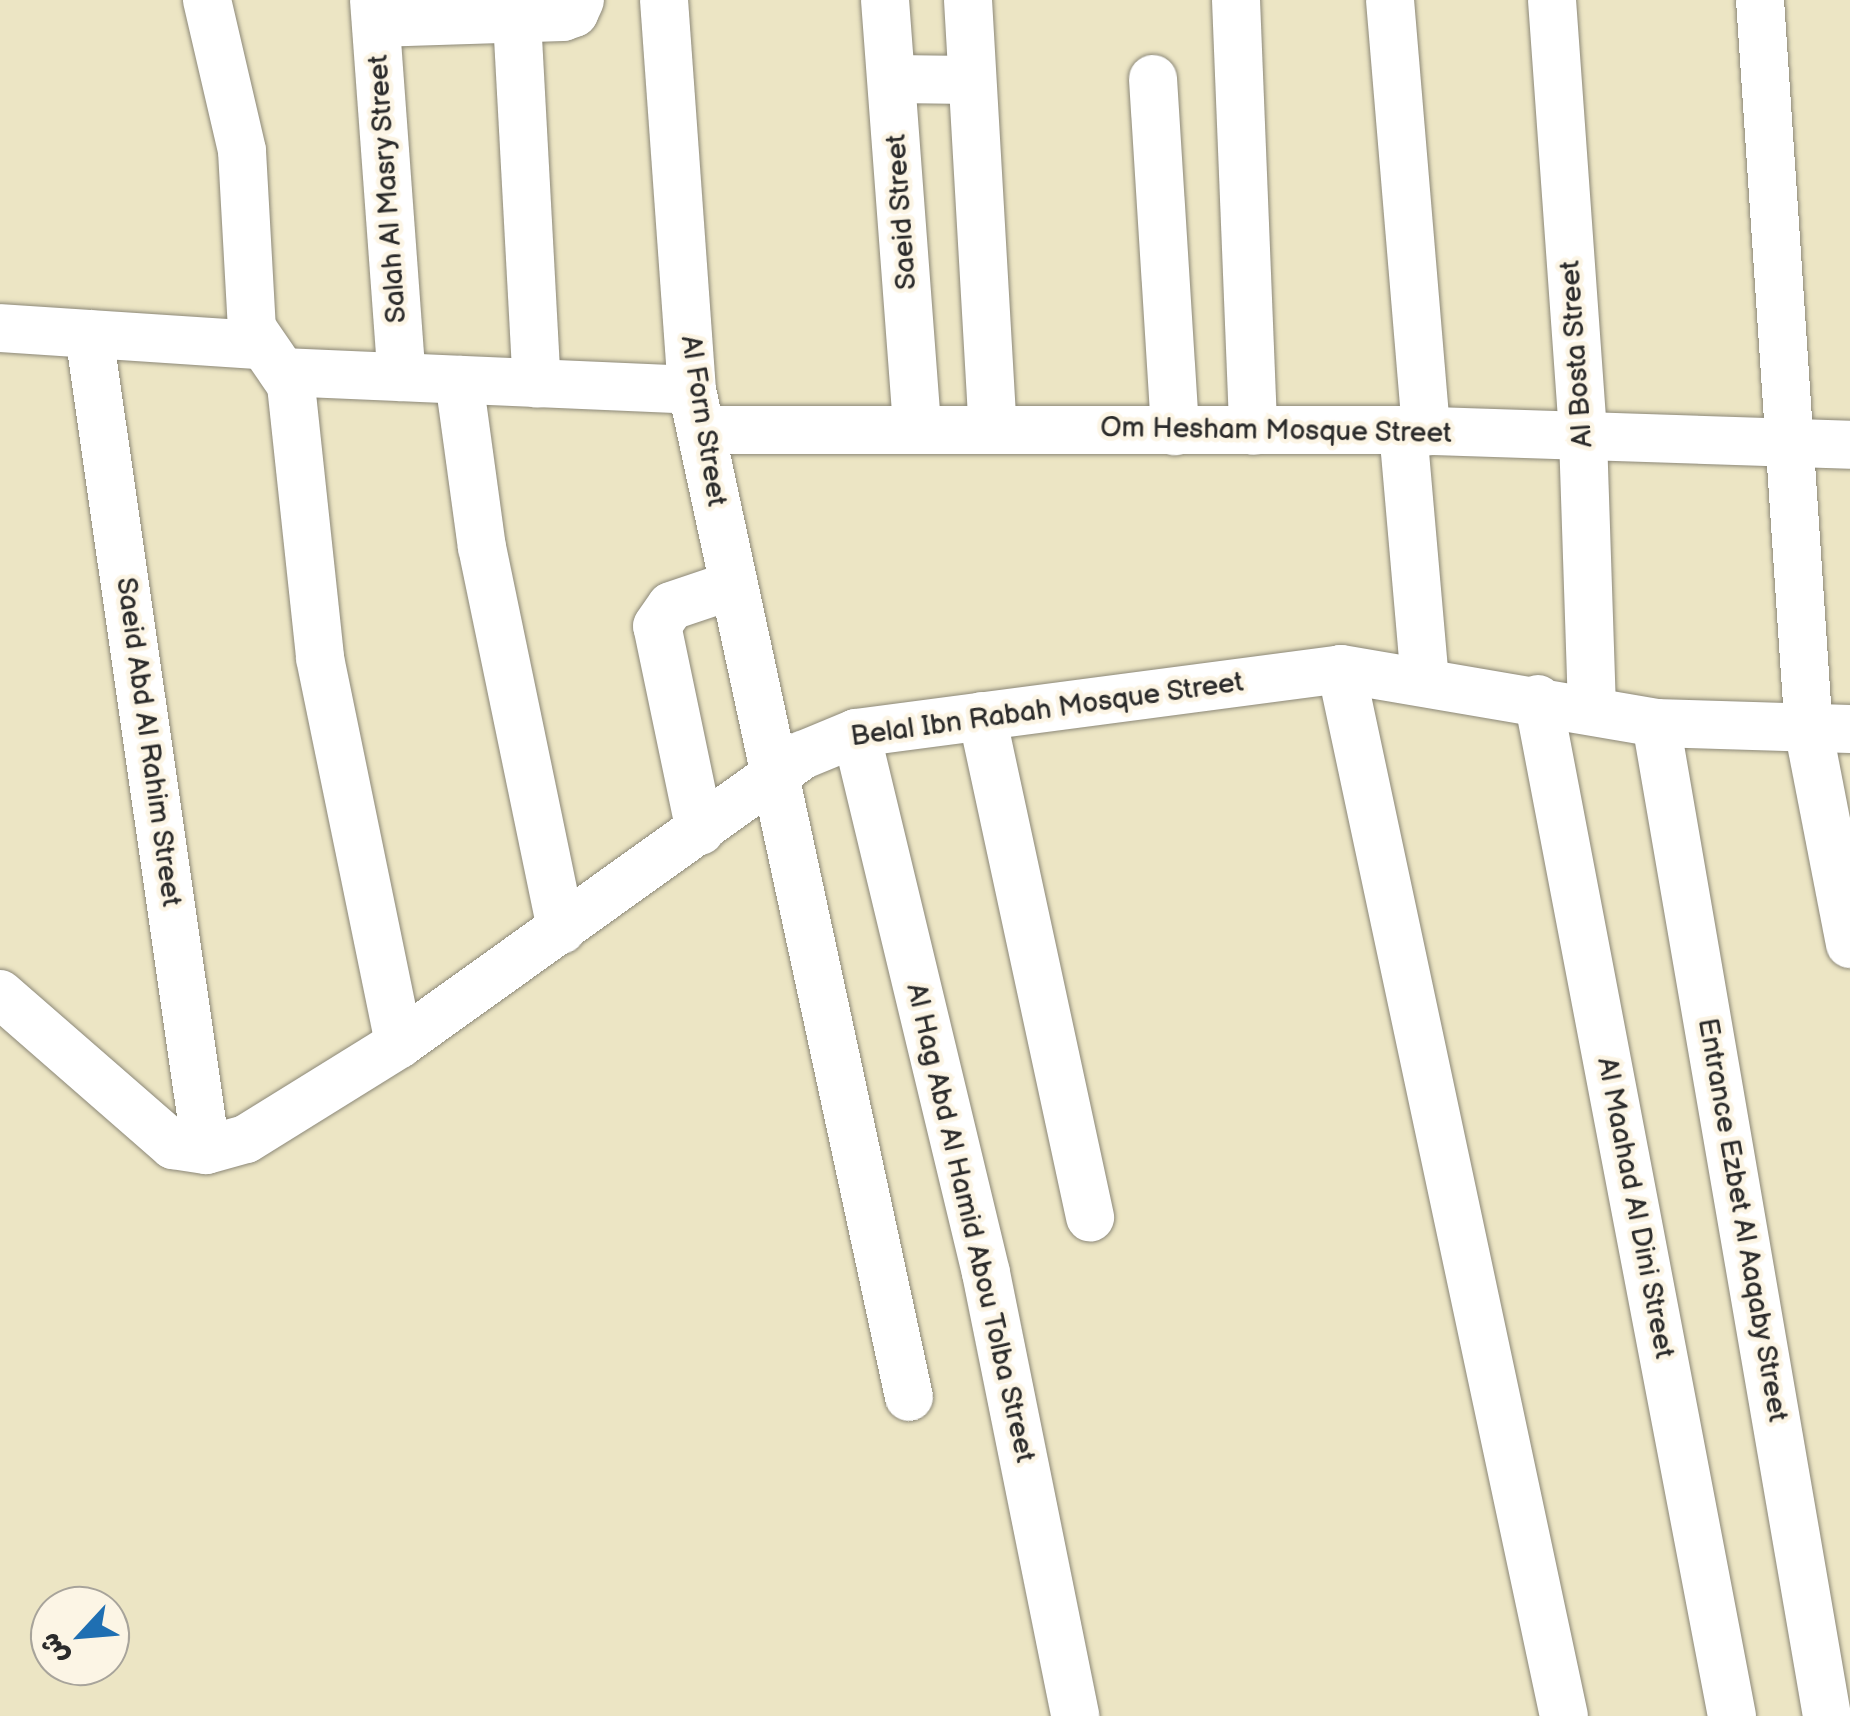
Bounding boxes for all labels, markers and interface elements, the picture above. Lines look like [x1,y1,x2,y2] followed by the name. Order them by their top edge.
[362,53,414,325] street label: Salah Al Masry Street
[880,133,924,291] street label: Saeid Street
[1554,259,1600,449] street label: Al Bosta Street
[673,333,733,509] street label: Al Forn Street
[1100,411,1452,451] street label: Om Hesham Mosque Street
[108,575,188,909] street label: Saeid Abd Al Rahim Street
[848,666,1246,754] street label: Belal Ibn Rabah Mosque Street
[898,980,1042,1466] street label: Al Hag Abd Al Hamid Abou Tolba Street
[1690,1014,1794,1426] street label: Entrance Ezbet Al Aaqaby Street
[1589,1054,1681,1362] street label: Al Maahad Al Dini Street
[30,1586,130,1686] north arrow
[33,1627,76,1670] text: ش

